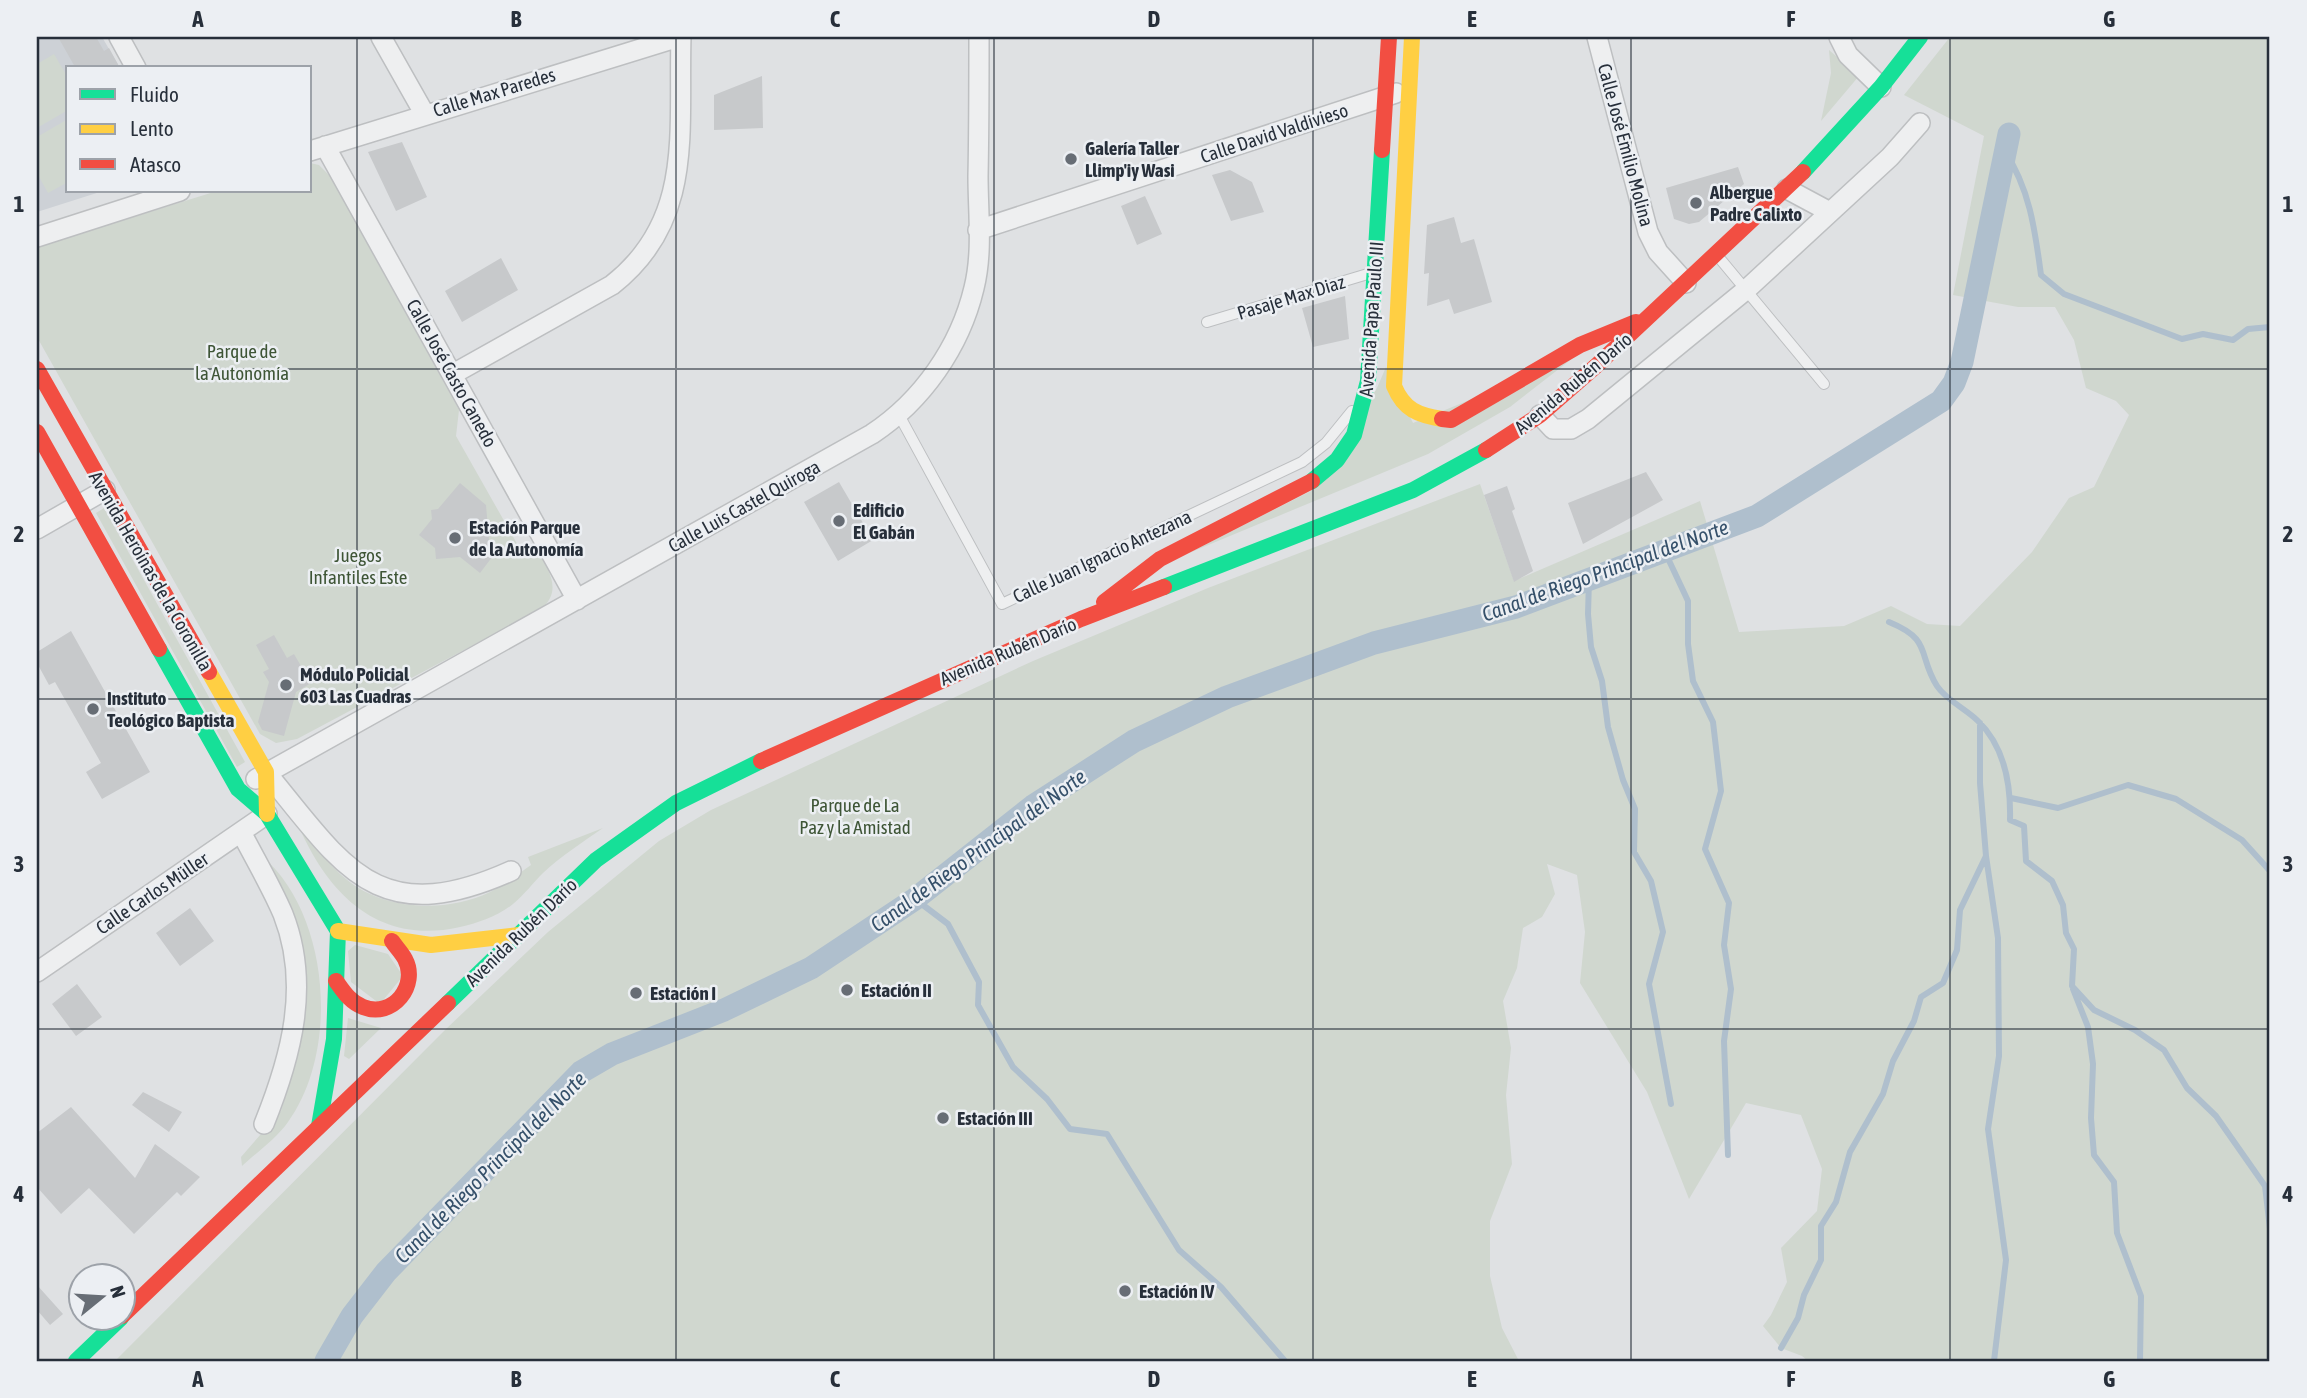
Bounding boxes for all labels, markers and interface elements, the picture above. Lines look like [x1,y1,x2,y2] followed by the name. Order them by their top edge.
[191,6,204,32] text: A
[511,6,522,32] text: B
[830,6,841,32] text: C
[1148,6,1161,32] text: D
[1467,6,1477,32] text: E
[1786,6,1796,32] text: F
[2103,6,2115,32] text: G
[1594,61,1658,229] street label: Calle José Emilio Molina
[430,63,558,121] street label: Calle Max Paredes
[66,66,312,192] legend
[130,82,179,106] text: Fluido
[1197,99,1351,167] street label: Calle David Valdivieso
[130,116,174,140] text: Lento
[1085,137,1179,181] place label: Galería Taller Llimp'iy Wasi
[1063,151,1079,167] marker: Galería Taller Llimp'iy Wasi
[130,152,181,176] text: Atasco
[1709,181,1802,225] place label: Albergue Padre Calixto
[14,191,25,217] text: 1
[2283,191,2294,217] text: 1
[1688,195,1704,211] marker: Albergue Padre Calixto
[1355,241,1387,397] street label: Avenida Papa Paulo III
[1234,270,1348,324] street label: Pasaje Max Diaz
[402,295,502,451] street label: Calle José Casto Canedo
[1510,328,1636,438] street label: Avenida Rubén Darío
[195,340,289,384] park label: Parque de la Autonomía
[664,455,824,557] street label: Calle Luis Castel Quiroga
[85,467,217,675] street label: Avenida Heroínas de la Coronilla
[853,499,915,543] place label: Edificio El Gabán
[1009,505,1195,607] street label: Calle Juan Ignacio Antezana
[831,513,847,529] marker: Edificio El Gabán
[1479,514,1731,626] water label: Canal de Riego Principal del Norte
[469,516,584,560] place label: Estación Parque de la Autonomía
[14,521,24,547] text: 2
[2283,521,2293,547] text: 2
[447,530,463,546] marker: Estación Parque de la Autonomía
[309,544,407,588] park label: Juegos Infantiles Este
[936,612,1080,690] street label: Avenida Rubén Darío
[300,663,412,707] place label: Módulo Policial 603 Las Cuadras
[278,677,294,693] marker: Módulo Policial 603 Las Cuadras
[107,687,234,731] place label: Instituto Teológico Baptista
[85,701,101,717] marker: Instituto Teológico Baptista
[866,764,1090,936] water label: Canal de Riego Principal del Norte
[799,794,911,838] park label: Parque de La Paz y la Amistad
[92,847,213,939] street label: Calle Carlos Müller
[14,851,24,877] text: 3
[2283,851,2293,877] text: 3
[461,873,581,991] street label: Avenida Rubén Darío
[861,979,932,1001] place label: Estación II
[650,982,716,1004] place label: Estación I
[839,982,855,998] marker: Estación II
[628,985,644,1001] marker: Estación I
[389,1066,591,1268] water label: Canal de Riego Principal del Norte
[957,1107,1033,1129] place label: Estación III
[935,1110,951,1126] marker: Estación III
[13,1181,25,1207] text: 4
[2282,1181,2294,1207] text: 4
[66,1262,136,1332] north arrow
[1139,1280,1215,1302] place label: Estación IV
[106,1283,130,1300] text: N
[1117,1283,1133,1299] marker: Estación IV
[191,1366,204,1392] text: A
[511,1366,522,1392] text: B
[830,1366,841,1392] text: C
[1148,1366,1161,1392] text: D
[1467,1366,1477,1392] text: E
[1786,1366,1796,1392] text: F
[2103,1366,2115,1392] text: G

